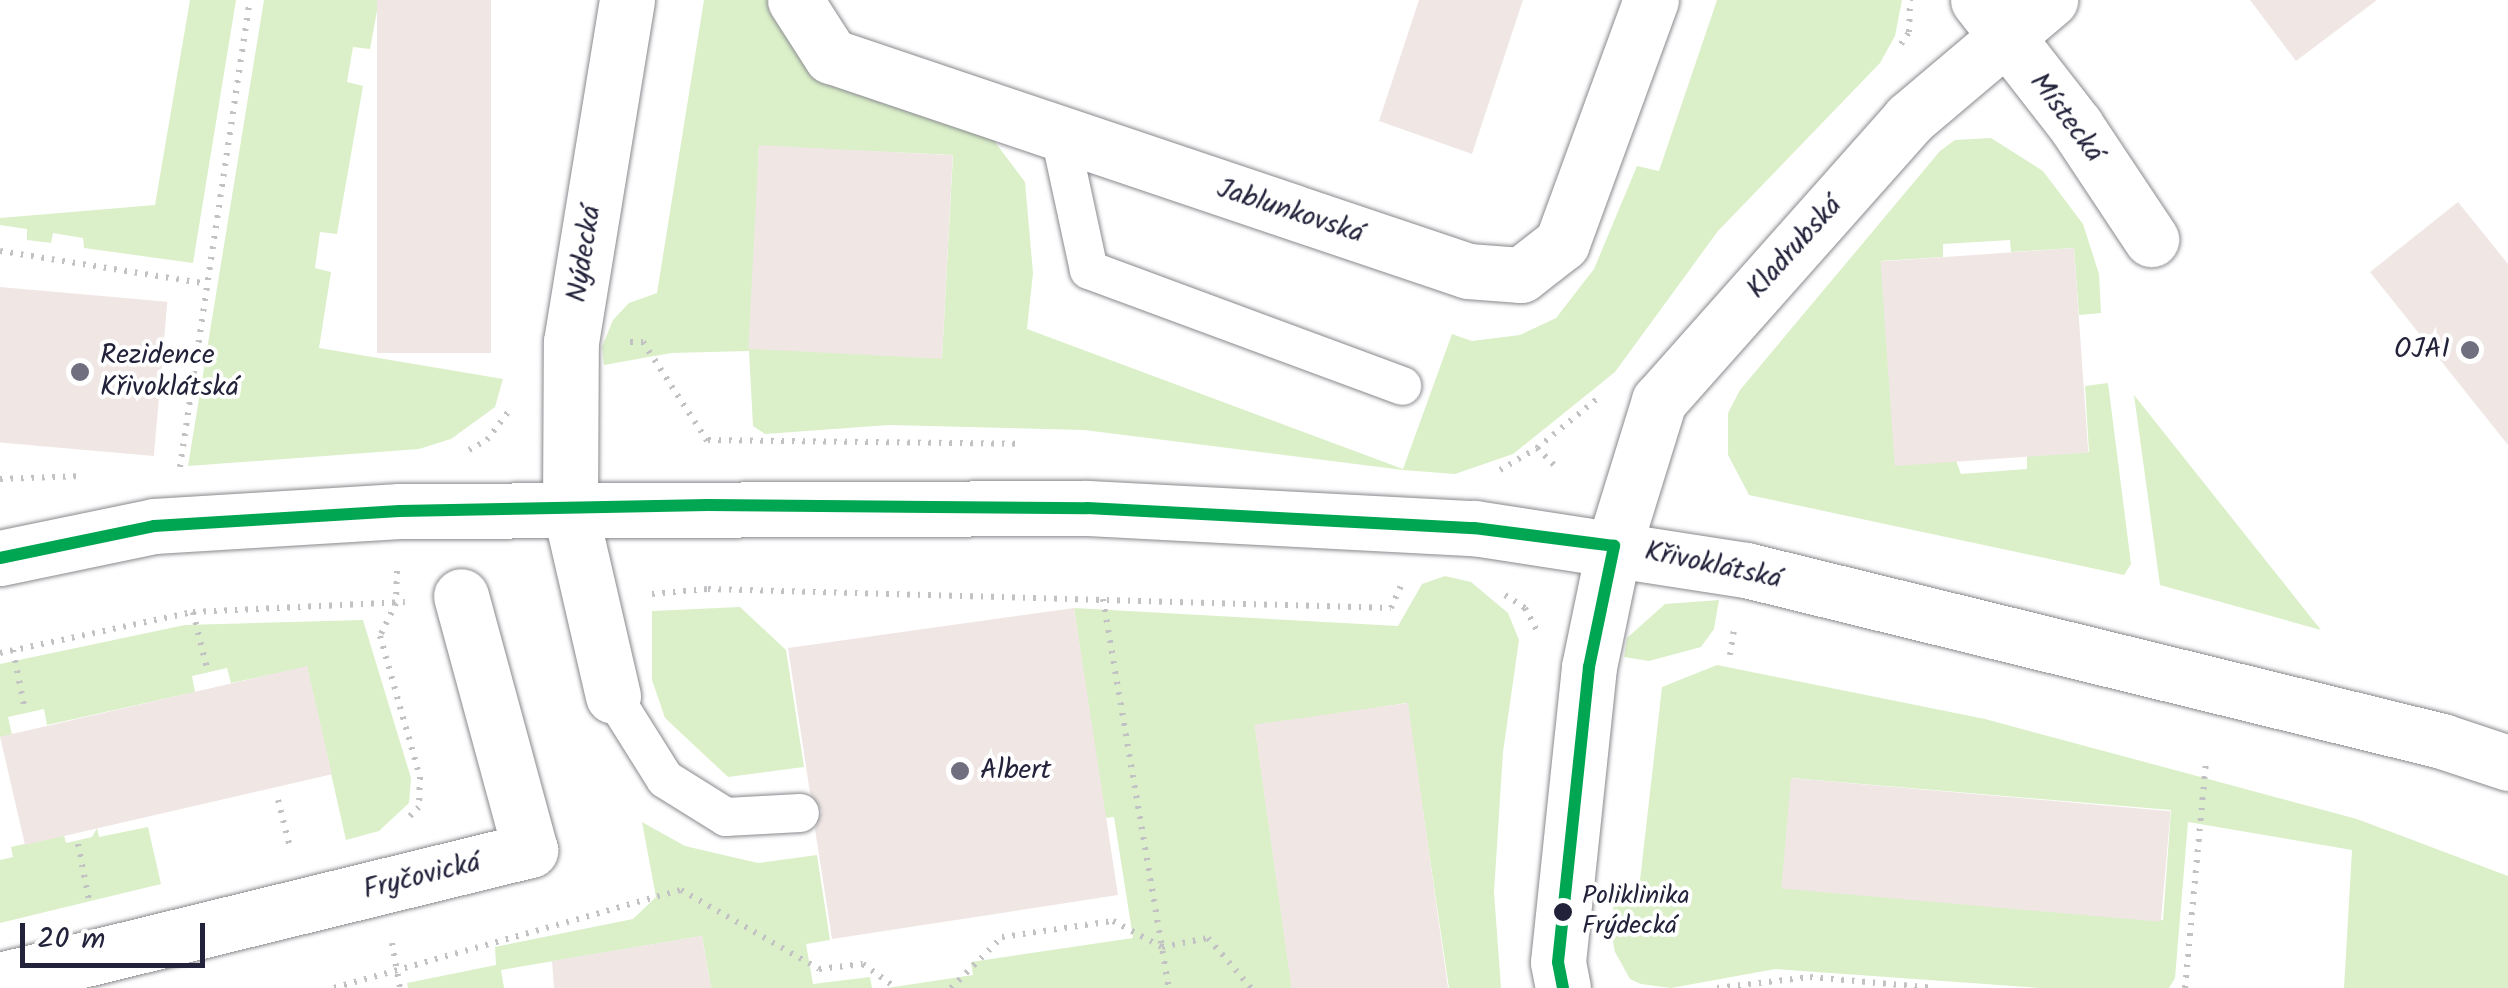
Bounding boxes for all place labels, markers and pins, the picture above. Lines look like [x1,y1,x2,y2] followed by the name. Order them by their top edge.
[2394,333,2450,367] place label: OJAI
[100,339,239,405] place label: Rezidence Křivoklátská
[2459,339,2481,361] marker: OJAI
[69,361,91,383] marker: Rezidence Křivoklátská
[980,754,1051,788] place label: Albert
[949,760,971,782] marker: Albert
[1582,881,1690,942] place label: Poliklinika Frýdecká
[1553,902,1573,922] marker: Poliklinika Frýdecká

